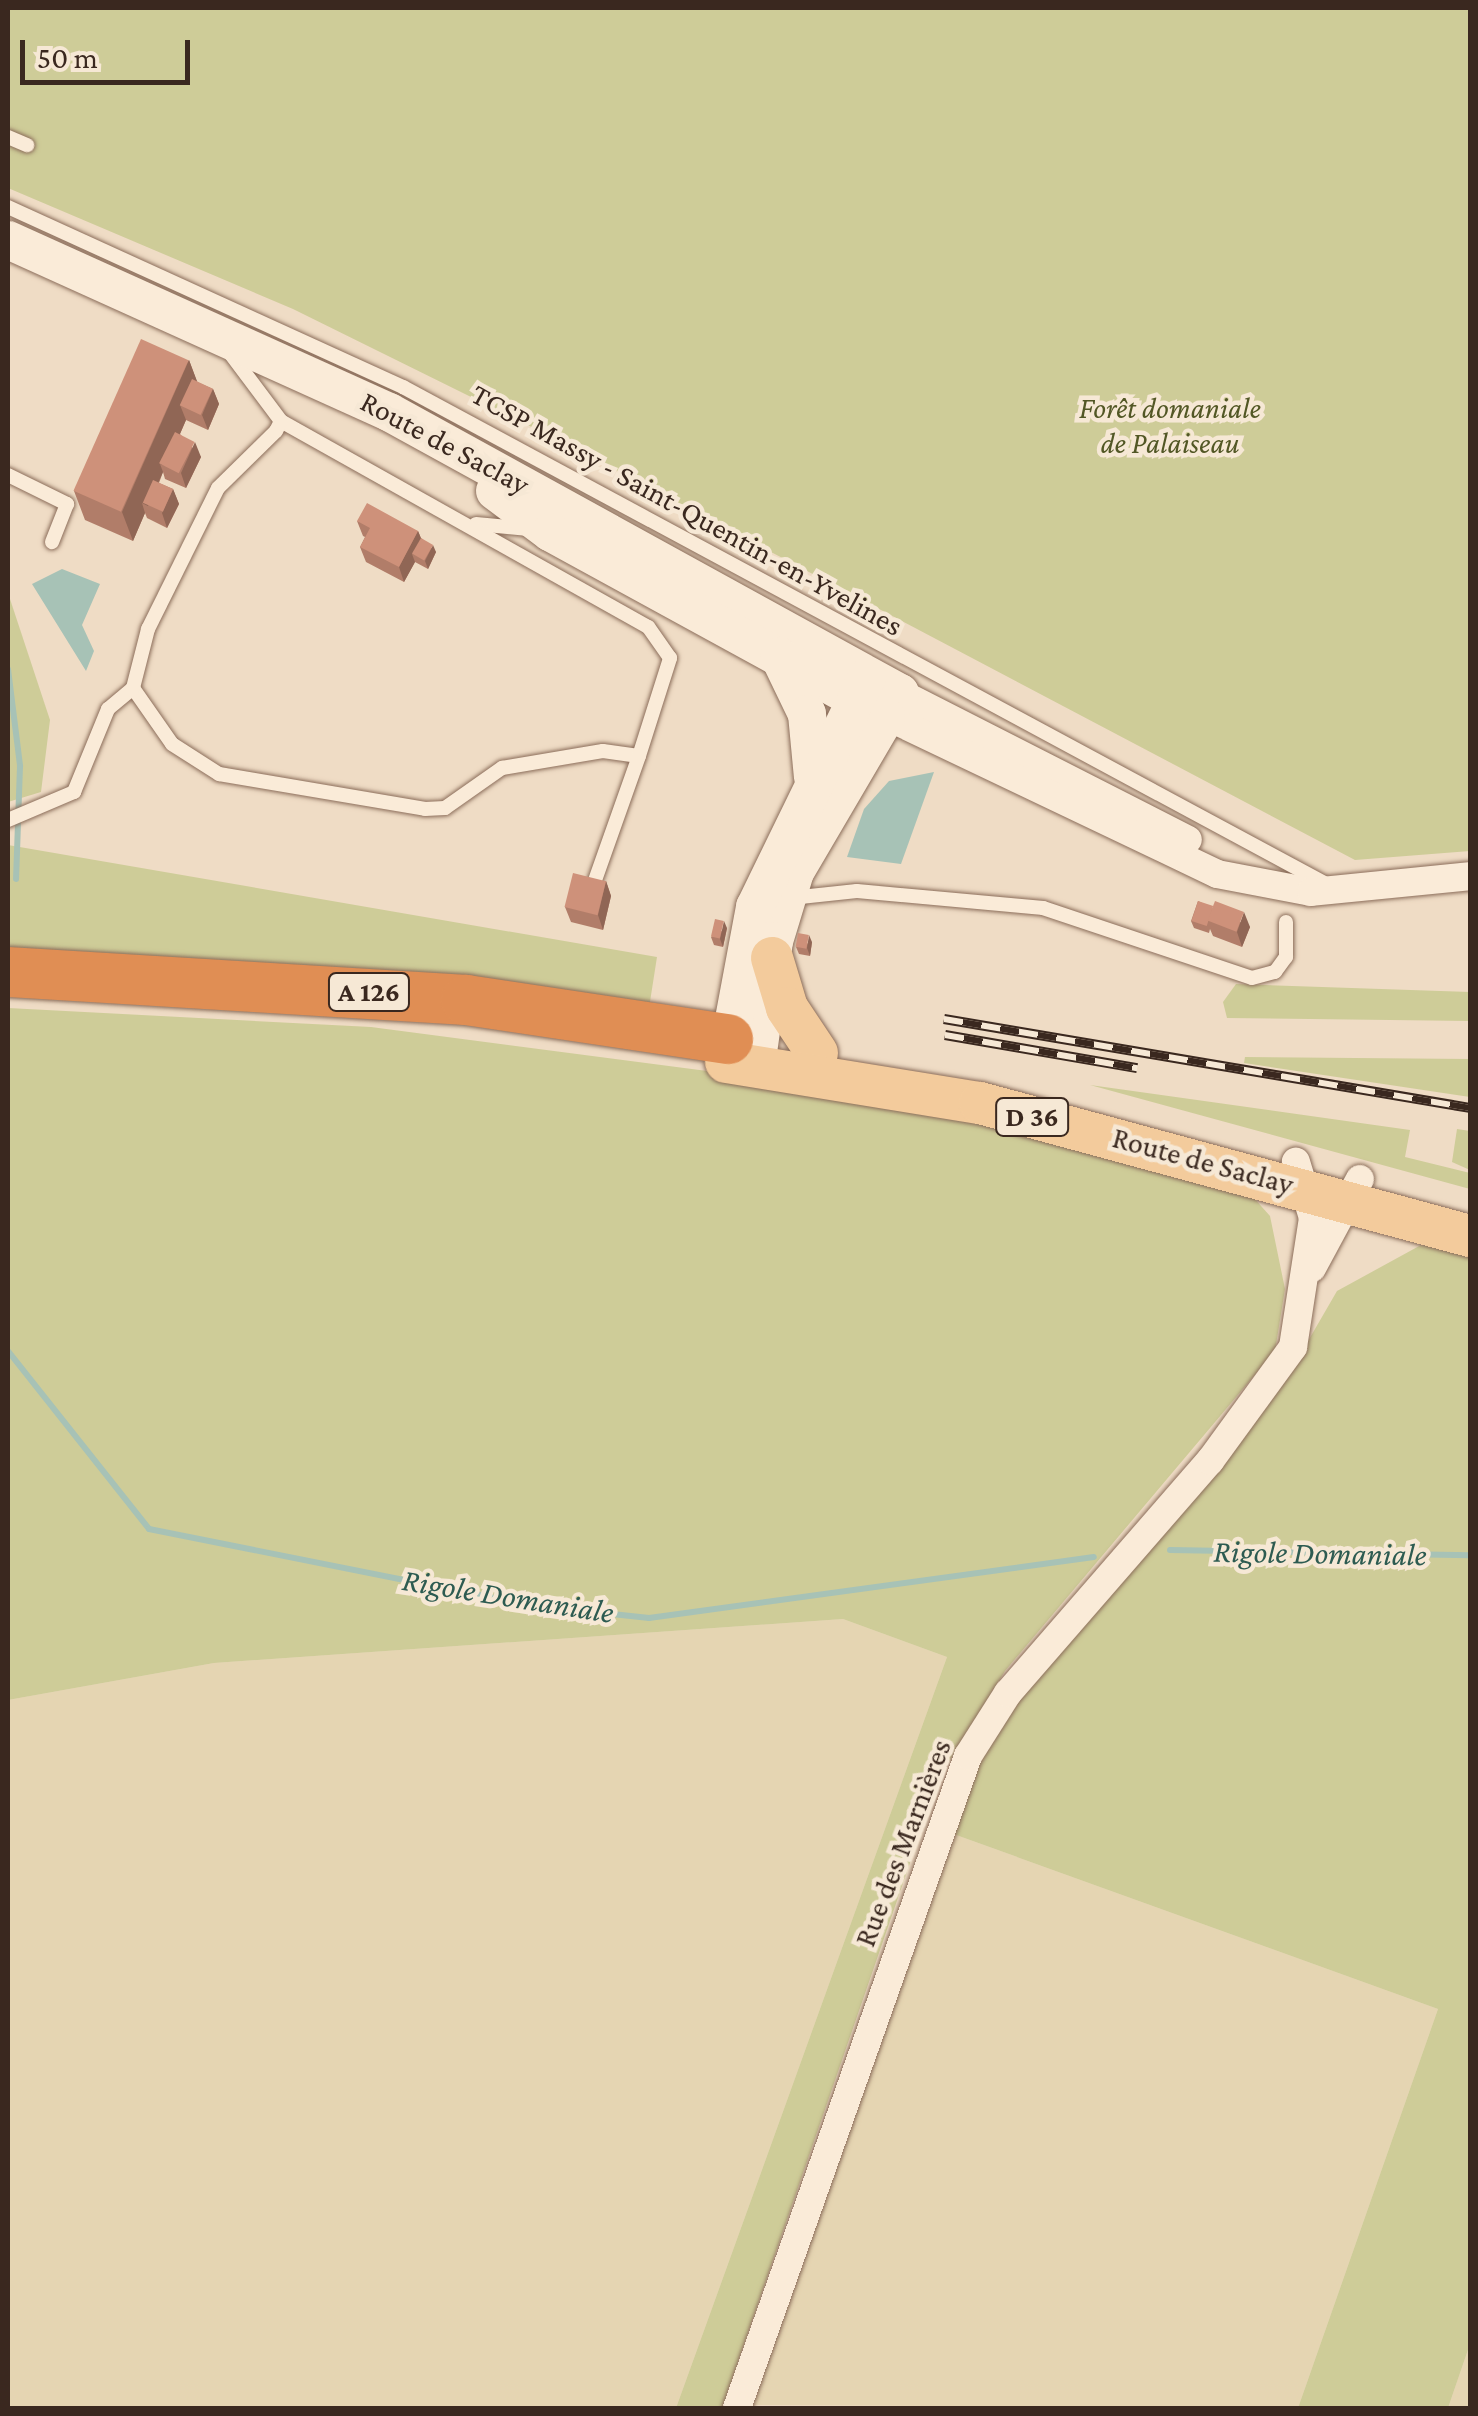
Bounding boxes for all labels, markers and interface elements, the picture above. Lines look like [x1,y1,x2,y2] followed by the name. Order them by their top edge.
[25,20,195,82] scale bar
[37,41,98,74] text: 50 m
[465,376,909,644] street label: TCSP Massy - Saint-Quentin-en-Yvelines
[354,383,536,503] street label: Route de Saclay
[1079,390,1261,460] park label: Forêt domaniale de Palaiseau
[326,969,412,1015] road number: A 126
[994,1094,1070,1140] road number: D 36
[1109,1120,1297,1202] street label: Route de Saclay
[1213,1532,1427,1574] water label: Rigole Domaniale
[400,1560,616,1632] water label: Rigole Domaniale
[847,1734,959,1952] street label: Rue des Marnières

